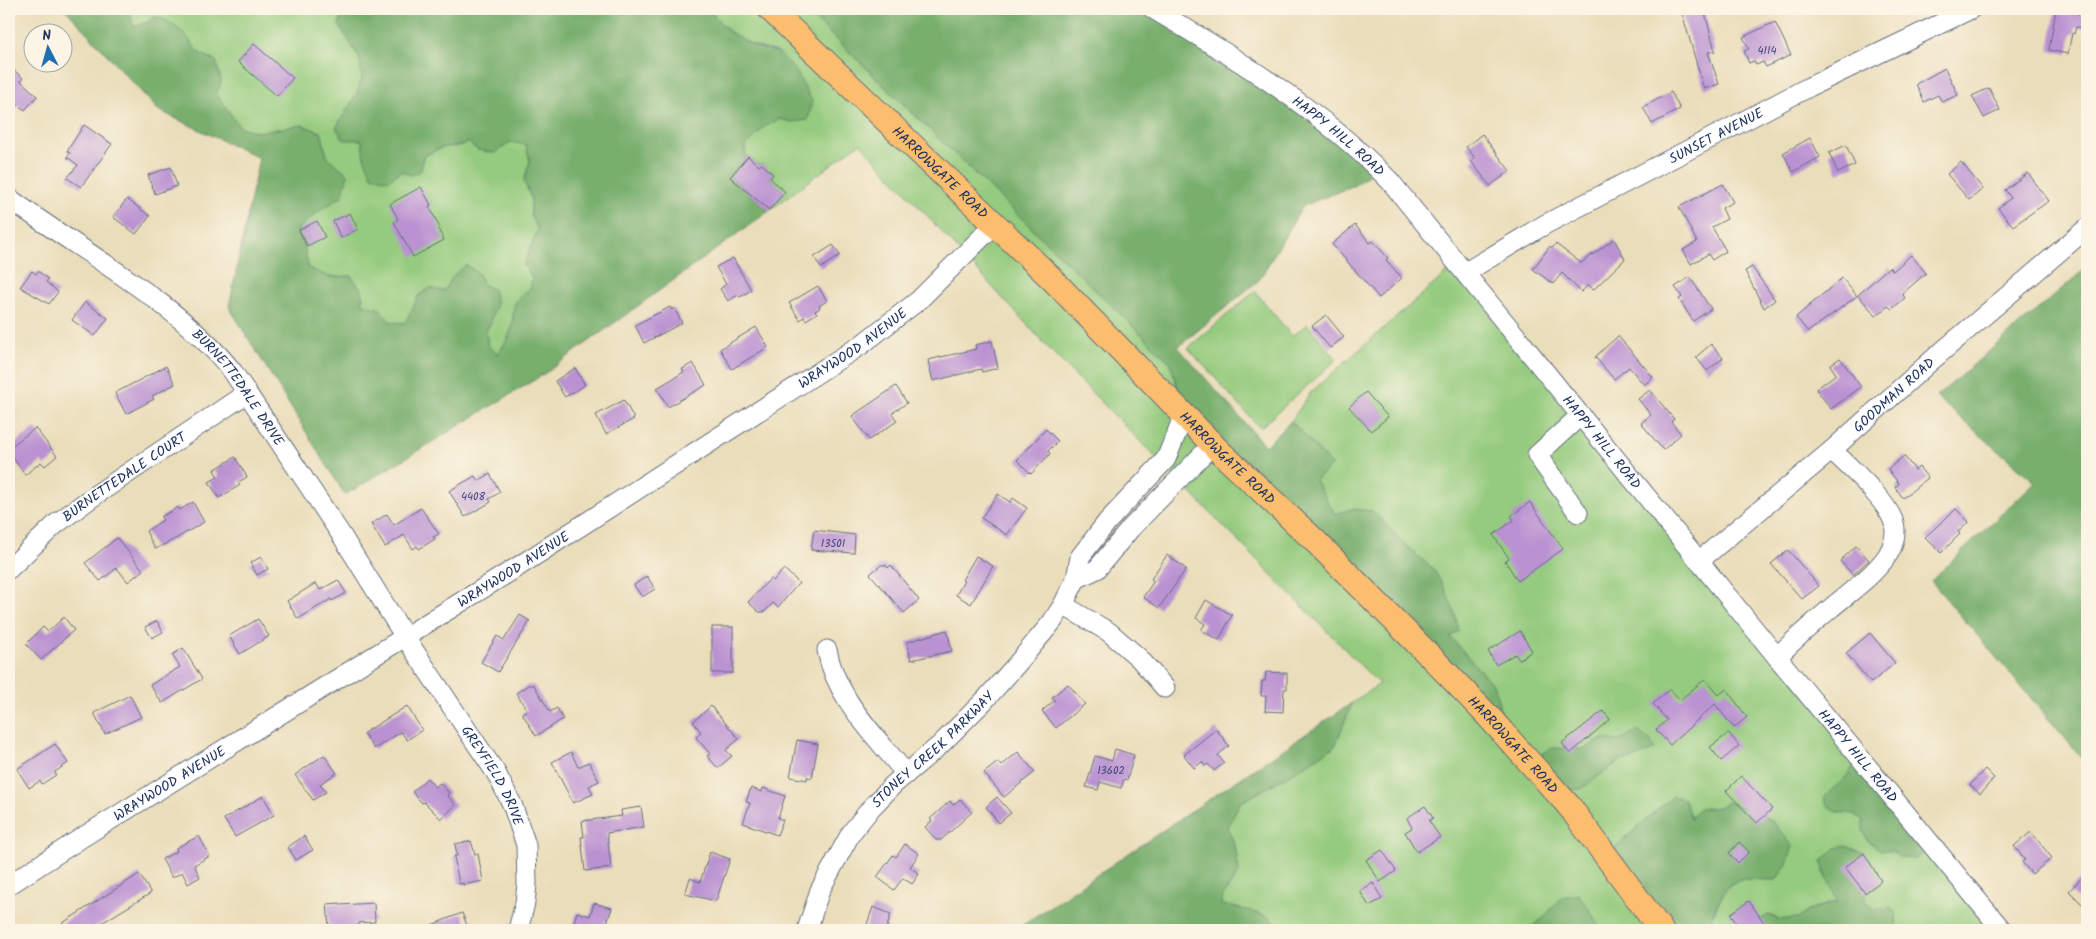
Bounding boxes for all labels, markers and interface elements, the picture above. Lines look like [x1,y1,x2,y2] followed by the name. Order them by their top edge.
[22,22,72,72] north arrow
[41,25,52,47] text: N
[1757,42,1777,60] house number: 4114
[1287,91,1389,182] street label: HAPPY HILL ROAD
[1665,102,1769,170] street label: SUNSET AVENUE
[886,121,993,225] street label: HARROWGATE ROAD
[794,303,913,395] street label: WRAYWOOD AVENUE
[187,324,290,451] street label: BURNETTEDALE DRIVE
[1848,353,1940,438] street label: GOODMAN ROAD
[1556,391,1646,494] street label: HAPPY HILL ROAD
[1174,406,1280,510] street label: HARROWGATE ROAD
[58,426,192,528] street label: BURNETTEDALE COURT
[461,488,485,506] house number: 4408
[453,526,575,614] street label: WRAYWOOD AVENUE
[821,535,845,553] house number: 13501
[867,686,1000,813] street label: STONEY CREEK PARKWAY
[1462,691,1563,799] street label: HARROWGATE ROAD
[1812,705,1903,808] street label: HAPPY HILL ROAD
[455,721,529,830] street label: GREYFIELD DRIVE
[109,740,231,827] street label: WRAYWOOD AVENUE
[1097,762,1125,780] house number: 13602

